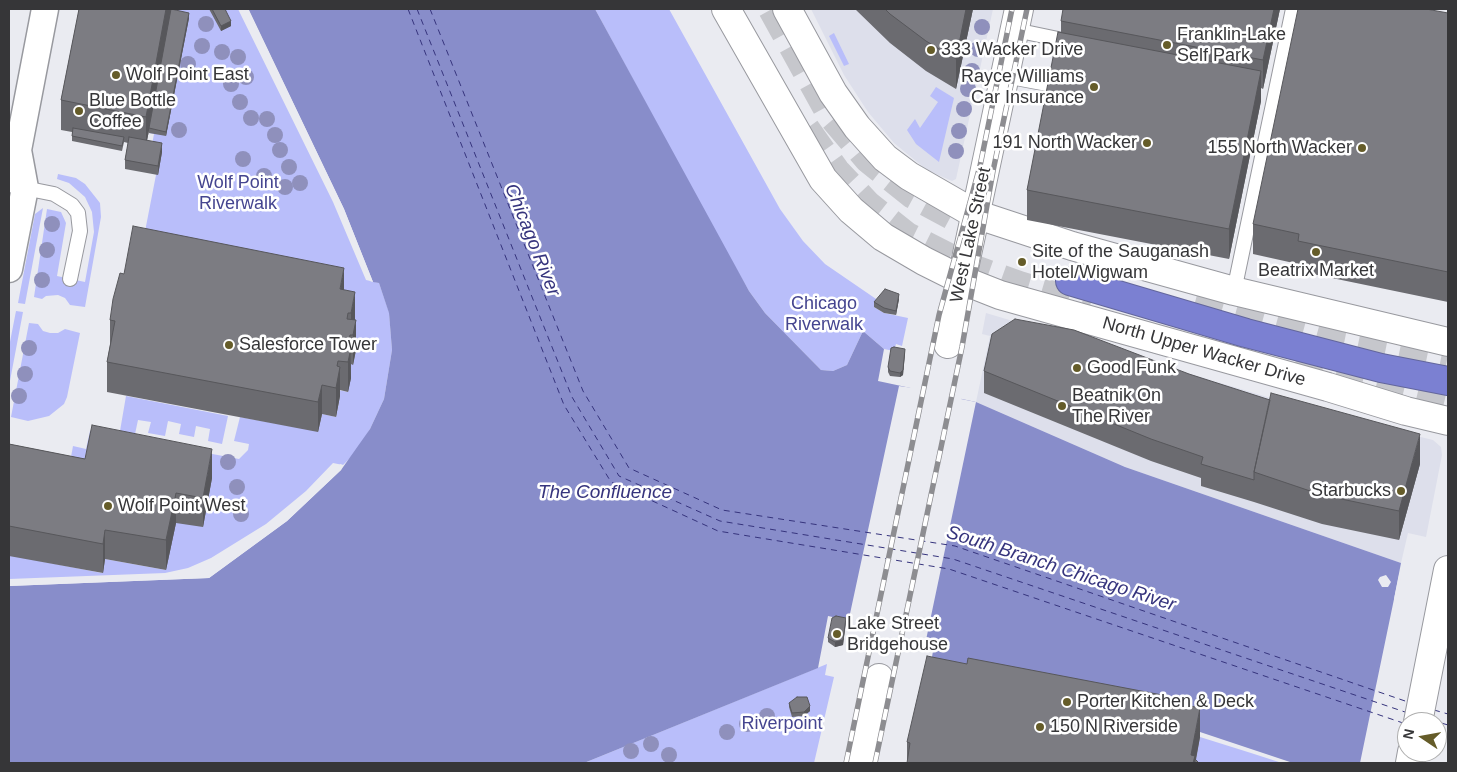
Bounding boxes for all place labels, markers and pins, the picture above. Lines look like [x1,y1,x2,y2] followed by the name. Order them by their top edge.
[1177,24,1286,66] place label: Franklin-Lake Self Park
[941,39,1083,61] place label: 333 Wacker Drive
[1161,39,1173,51] marker: Franklin-Lake Self Park
[925,44,937,56] marker: 333 Wacker Drive
[126,64,249,86] place label: Wolf Point East
[961,66,1084,108] place label: Rayce Williams Car Insurance
[110,69,122,81] marker: Wolf Point East
[1088,81,1100,93] marker: Rayce Williams Car Insurance
[89,90,176,132] place label: Blue Bottle Coffee
[73,105,85,117] marker: Blue Bottle Coffee
[993,132,1137,154] place label: 191 North Wacker
[1141,137,1153,149] marker: 191 North Wacker
[1208,137,1352,159] place label: 155 North Wacker
[1356,142,1368,154] marker: 155 North Wacker
[1032,241,1209,284] place label: Site of the Sauganash Hotel/Wigwam
[1310,246,1322,258] marker: Beatrix Market
[1016,256,1028,268] marker: Site of the Sauganash Hotel/Wigwam
[1258,260,1374,282] place label: Beatrix Market
[239,334,377,356] place label: Salesforce Tower
[223,339,235,351] marker: Salesforce Tower
[1087,357,1176,379] place label: Good Funk
[1071,362,1083,374] marker: Good Funk
[1072,385,1161,428] place label: Beatnik On The River
[1056,400,1068,412] marker: Beatnik On The River
[1311,480,1391,502] place label: Starbucks
[1395,485,1407,497] marker: Starbucks
[118,495,245,517] place label: Wolf Point West
[102,500,114,512] marker: Wolf Point West
[847,613,948,656] place label: Lake Street Bridgehouse
[831,628,843,640] marker: Lake Street Bridgehouse
[1077,691,1254,713] place label: Porter Kitchen & Deck
[1061,696,1073,708] marker: Porter Kitchen & Deck
[1050,716,1178,738] place label: 150 N Riverside
[1034,721,1046,733] marker: 150 N Riverside

